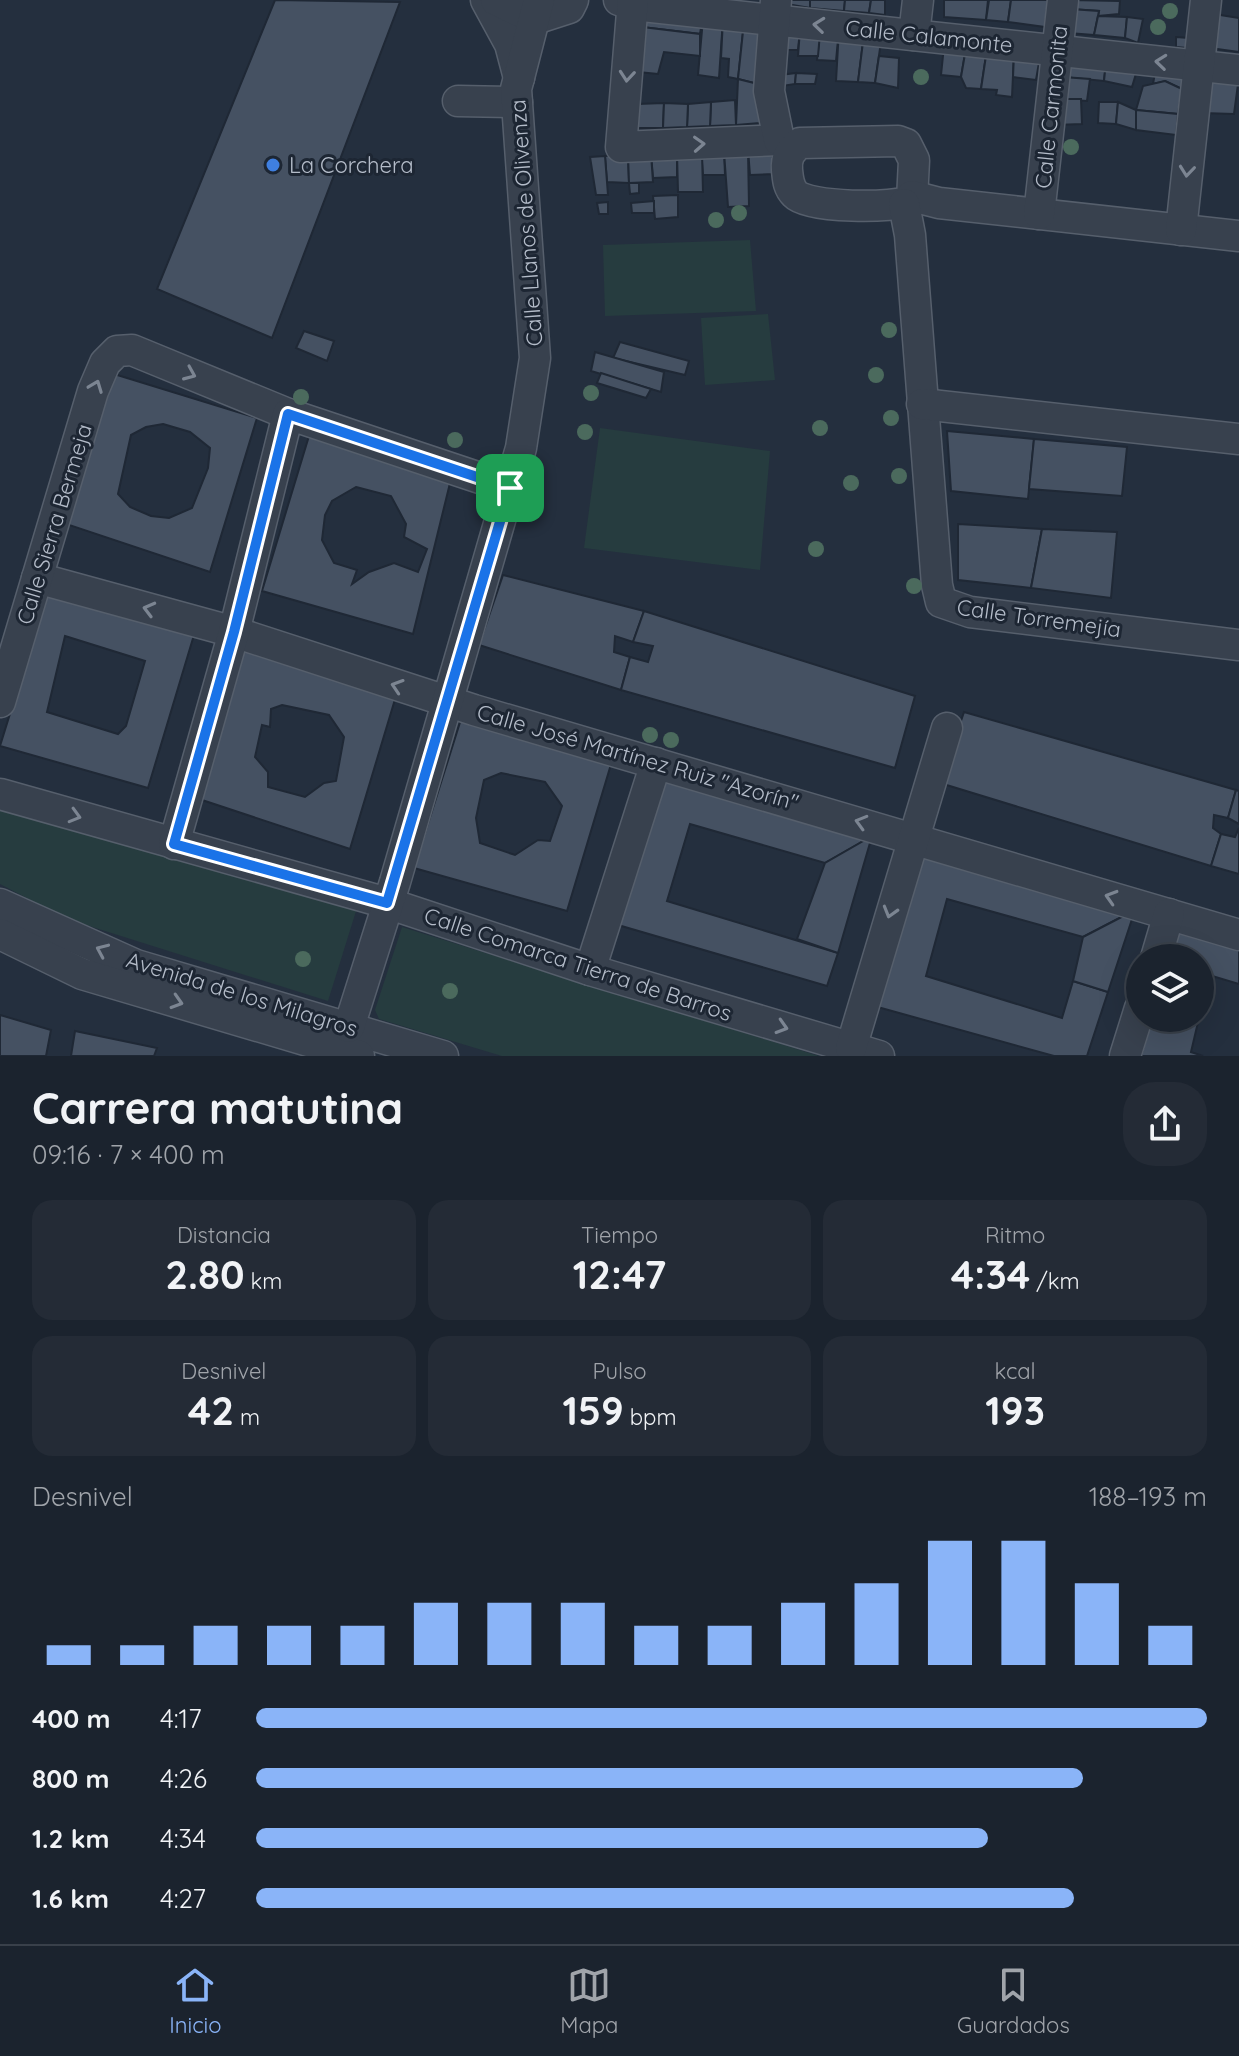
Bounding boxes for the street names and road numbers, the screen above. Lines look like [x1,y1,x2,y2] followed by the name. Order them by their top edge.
[844,13,1014,59] street label: Calle Calamonte
[1029,24,1073,190] street label: Calle Carmonita
[503,99,549,347] street label: Calle Llanos de Olivenza
[10,420,98,628] street label: Calle Sierra Bermeja
[955,593,1123,643] street label: Calle Torremejía
[474,698,802,816] street label: Calle José Martínez Ruiz "Azorín"
[421,901,735,1027] street label: Calle Comarca Tierra de Barros
[123,945,361,1043] street label: Avenida de los Milagros

